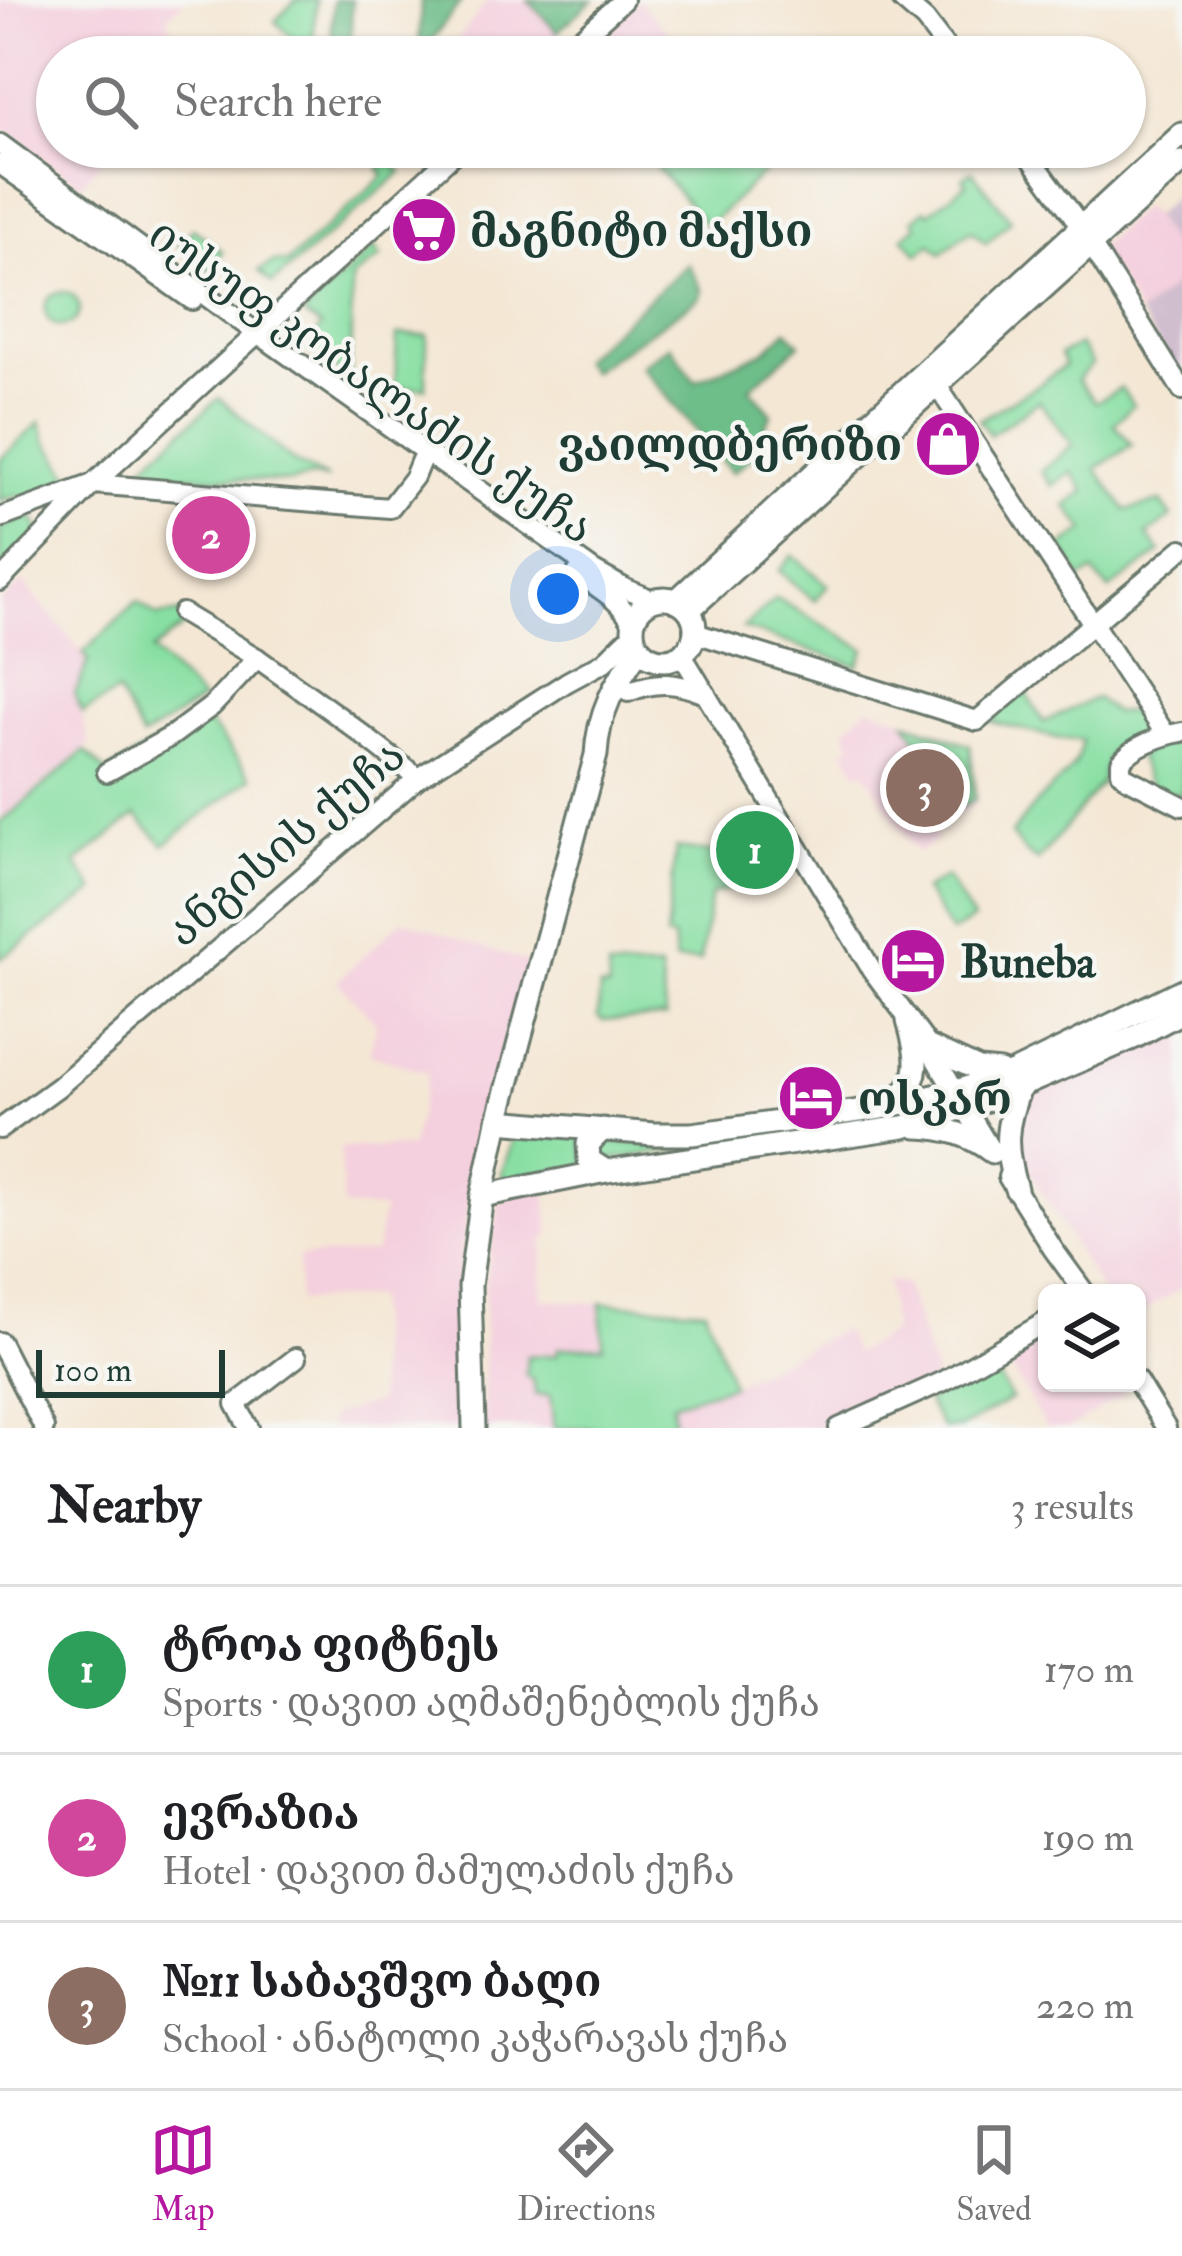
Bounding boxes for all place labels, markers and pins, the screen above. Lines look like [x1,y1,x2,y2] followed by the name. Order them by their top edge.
[389,195,459,265] supermarket icon: მაგნიტი მაქსი
[470,204,812,260] place label: მაგნიტი მაქსი
[913,409,983,479] shop icon: ვაილდბერიზი
[558,418,902,474] place label: ვაილდბერიზი
[172,490,250,580] pin: 2
[886,743,964,833] pin: 3
[716,805,794,895] pin: 1
[878,926,948,996] hotel icon: Buneba
[960,935,1097,991] place label: Buneba
[776,1063,846,1133] hotel icon: ოსკარ
[858,1072,1012,1128] place label: ოსკარ

